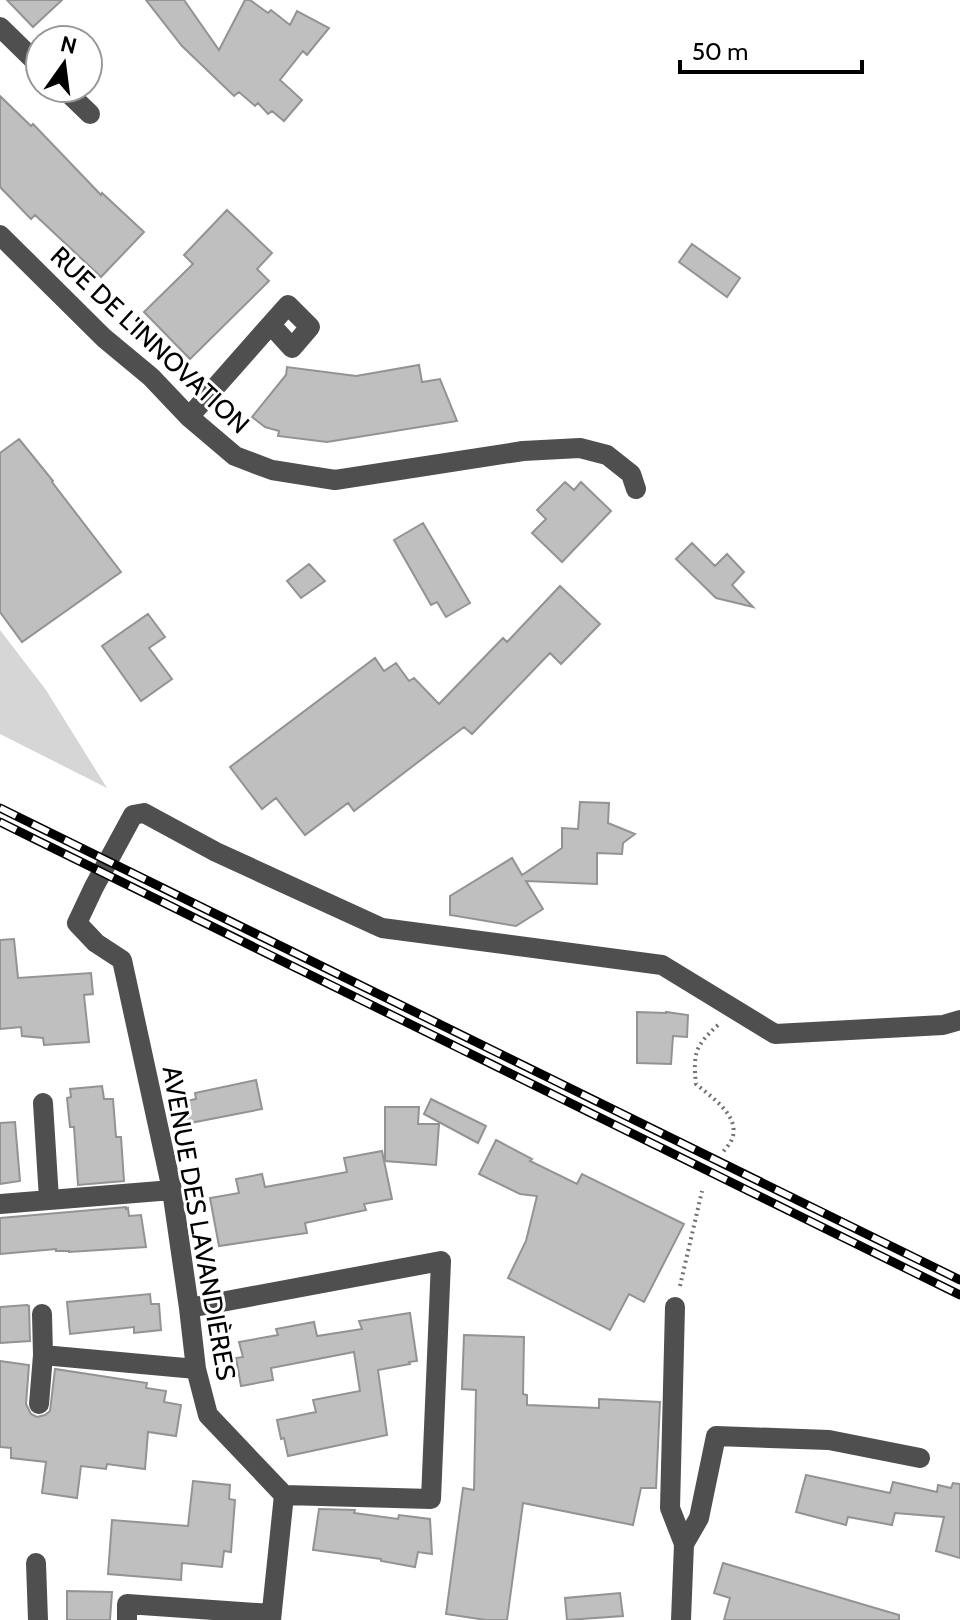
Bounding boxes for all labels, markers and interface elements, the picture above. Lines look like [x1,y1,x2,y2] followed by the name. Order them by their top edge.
[24,24,104,104] north arrow
[680,24,862,74] scale bar
[58,30,80,60] text: N
[692,37,748,66] text: 50 m
[44,240,256,440] street label: RUE DE L'INNOVATION
[156,1063,242,1383] street label: AVENUE DES LAVANDIÈRES

